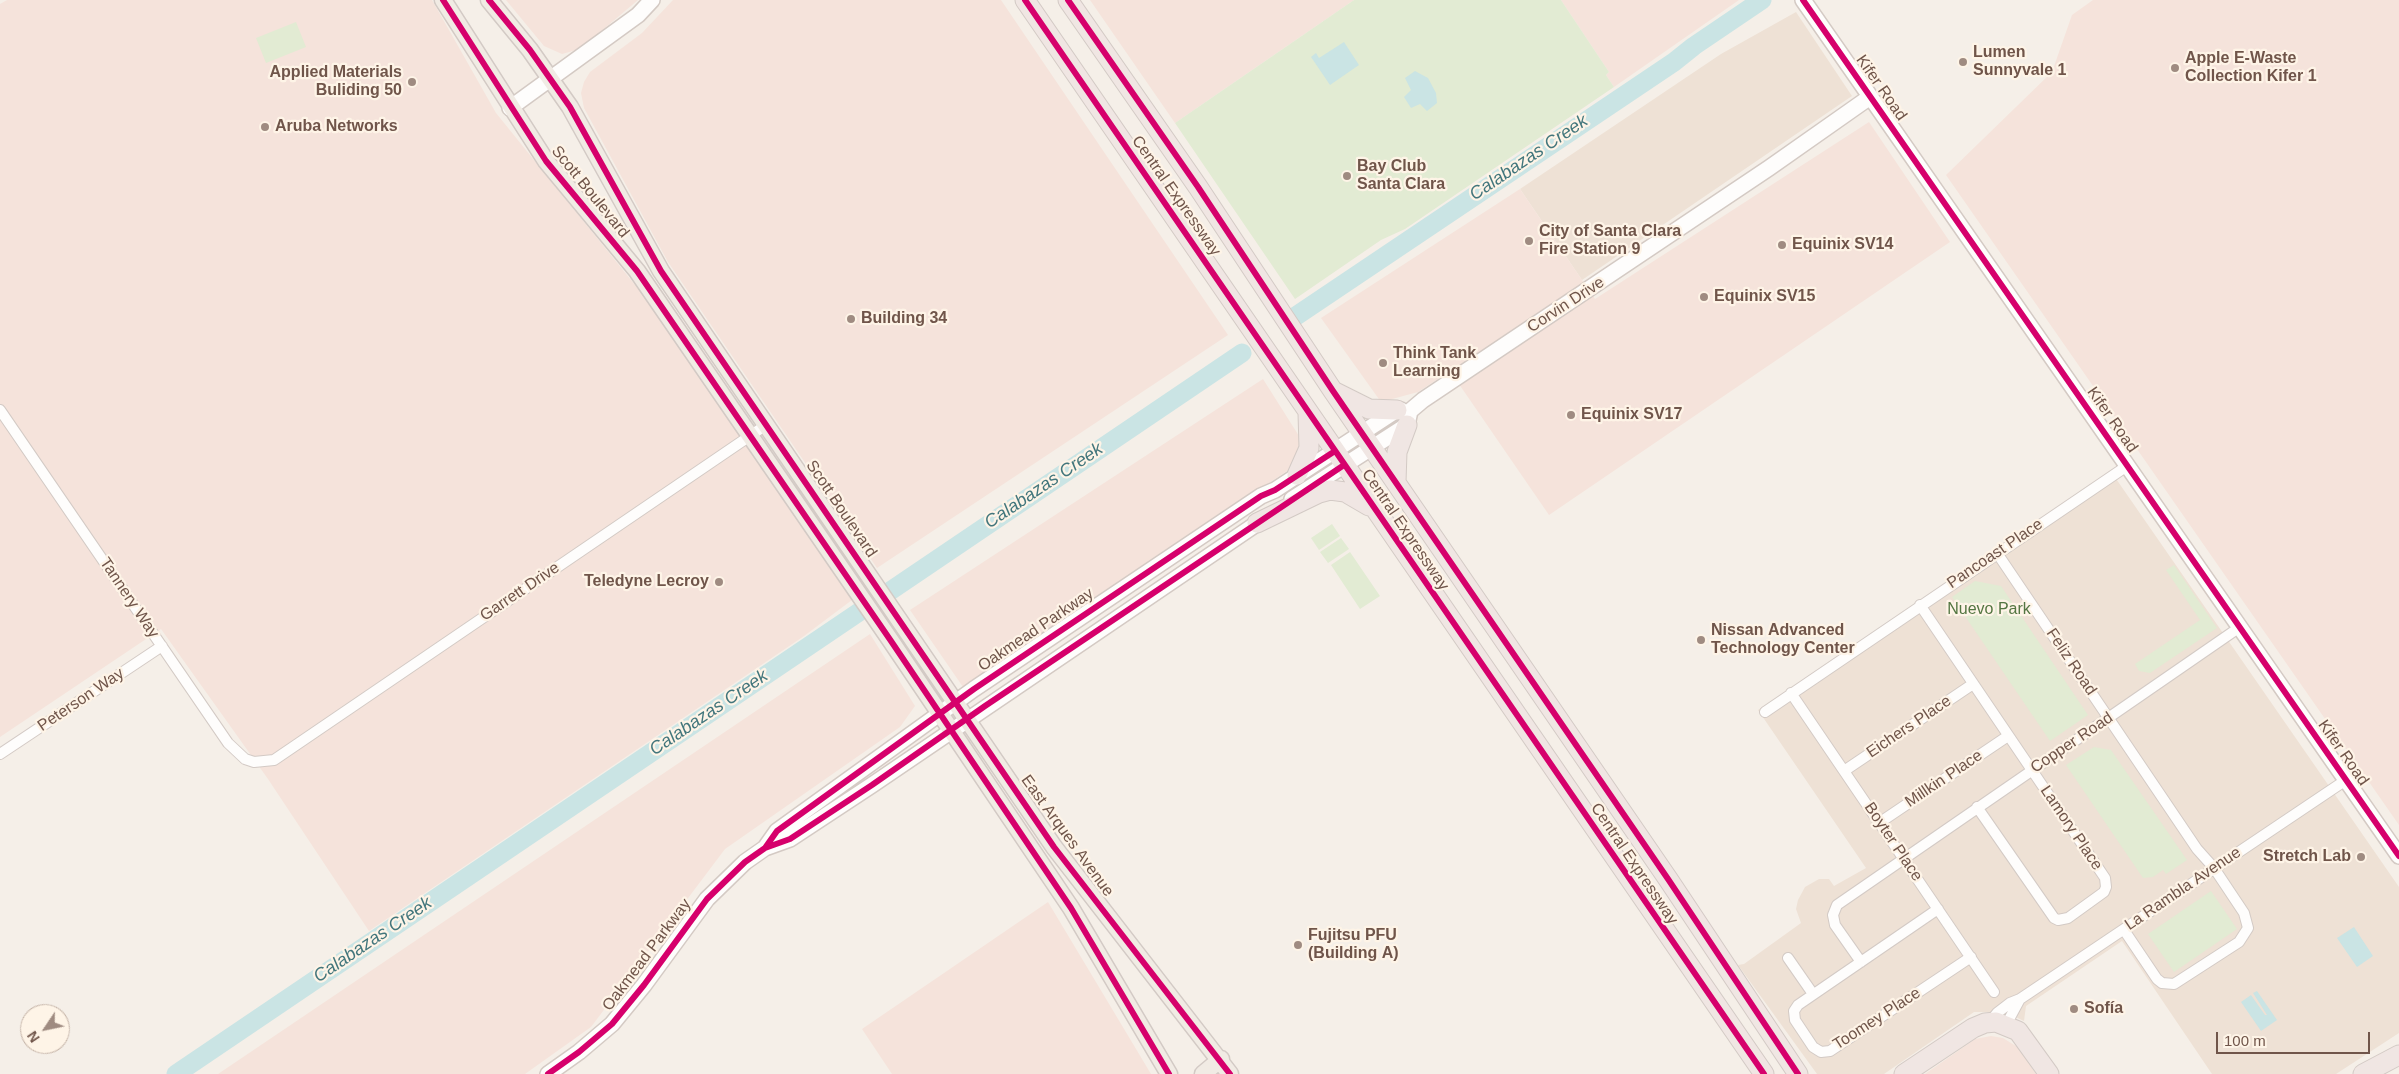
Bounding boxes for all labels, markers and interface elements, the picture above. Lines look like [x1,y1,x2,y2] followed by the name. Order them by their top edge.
[1973,43,2066,81] place label: Lumen Sunnyvale 1
[2185,49,2317,87] place label: Apple E-Waste Collection Kifer 1
[1851,52,1911,124] street label: Kifer Road
[1957,56,1969,68] marker: Lumen Sunnyvale 1
[2169,62,2181,74] marker: Apple E-Waste Collection Kifer 1
[270,63,402,101] place label: Applied Materials Buliding 50
[406,76,418,88] marker: Applied Materials Buliding 50
[1466,110,1592,206] water label: Calabazas Creek
[275,117,398,137] place label: Aruba Networks
[259,121,271,133] marker: Aruba Networks
[1127,132,1225,260] street label: Central Expressway
[547,142,633,242] street label: Scott Boulevard
[1357,157,1445,195] place label: Bay Club Santa Clara
[1341,170,1353,182] marker: Bay Club Santa Clara
[1539,222,1681,260] place label: City of Santa Clara Fire Station 9
[1523,235,1535,247] marker: City of Santa Clara Fire Station 9
[1792,235,1893,255] place label: Equinix SV14
[1776,239,1788,251] marker: Equinix SV14
[1524,273,1608,337] street label: Corvin Drive
[1714,287,1815,307] place label: Equinix SV15
[1698,291,1710,303] marker: Equinix SV15
[861,309,947,329] place label: Building 34
[845,313,857,325] marker: Building 34
[1393,344,1476,382] place label: Think Tank Learning
[1377,357,1389,369] marker: Think Tank Learning
[2082,384,2142,456] street label: Kifer Road
[1581,405,1682,425] place label: Equinix SV17
[1565,409,1577,421] marker: Equinix SV17
[981,438,1107,534] water label: Calabazas Creek
[801,457,881,561] street label: Scott Boulevard
[1357,466,1453,594] street label: Central Expressway
[1944,515,2046,593] street label: Pancoast Place
[95,554,163,642] street label: Tannery Way
[477,558,563,626] street label: Garrett Drive
[584,572,709,592] place label: Teledyne Lecroy
[713,576,725,588] marker: Teledyne Lecroy
[975,584,1097,676] street label: Oakmead Parkway
[1947,600,2031,620] park label: Nuevo Park
[1711,621,1855,659] place label: Nissan Advanced Technology Center
[2042,625,2100,699] street label: Feliz Road
[1695,634,1707,646] marker: Nissan Advanced Technology Center
[34,664,128,736] street label: Peterson Way
[646,665,772,761] water label: Calabazas Creek
[1863,692,1955,762] street label: Eichers Place
[2027,708,2117,778] street label: Copper Road
[2313,717,2373,789] street label: Kifer Road
[1902,746,1986,812] street label: Millkin Place
[1016,771,1118,901] street label: East Arques Avenue
[2036,782,2106,874] street label: Lamory Place
[1860,799,1926,885] street label: Boyter Place
[1586,800,1682,928] street label: Central Expressway
[2121,843,2245,935] street label: La Rambla Avenue
[2263,847,2351,867] place label: Stretch Lab
[2355,851,2367,863] marker: Stretch Lab
[310,892,436,988] water label: Calabazas Creek
[599,895,695,1015] street label: Oakmead Parkway
[1308,926,1399,964] place label: Fujitsu PFU (Building A)
[1292,939,1304,951] marker: Fujitsu PFU (Building A)
[1830,984,1924,1054] street label: Toomey Place
[2084,999,2123,1019] place label: Sofía
[2068,1003,2080,1015] marker: Sofía
[20,1004,70,1054] north arrow
[2219,1022,2373,1054] scale bar
[24,1028,43,1045] text: N
[2224,1032,2266,1049] text: 100 m

